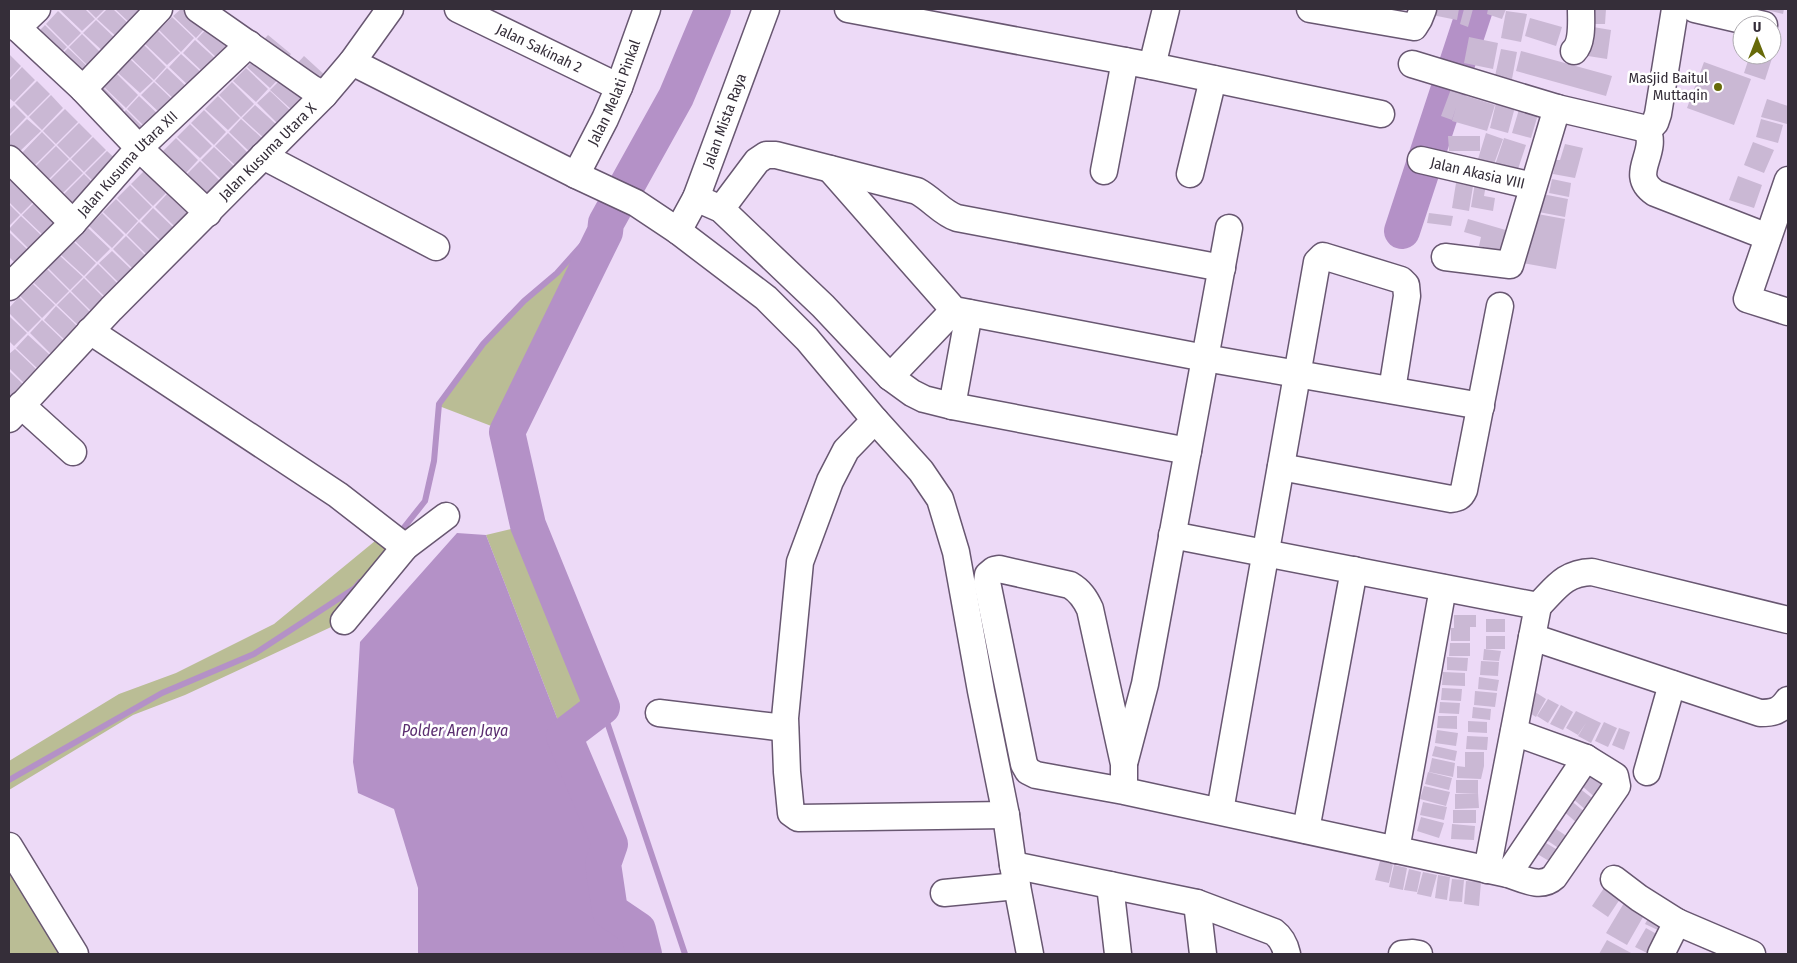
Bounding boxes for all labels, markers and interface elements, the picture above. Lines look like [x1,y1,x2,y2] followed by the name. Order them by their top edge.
[1732,15,1782,65] north arrow
[1753,19,1761,36] text: U
[493,20,585,77] street label: Jalan Sakinah 2
[584,37,644,149] street label: Jalan Melati Pinkal
[1629,69,1708,104] place label: Masjid Baitul Muttaqin
[699,71,750,171] street label: Jalan Mista Raya
[1712,81,1724,93] marker: Masjid Baitul Muttaqin
[215,99,320,204] street label: Jalan Kusuma Utara X
[74,107,181,220] street label: Jalan Kusuma Utara XII
[1428,153,1527,193] street label: Jalan Akasia VIII
[402,721,508,740] water label: Polder Aren Jaya

